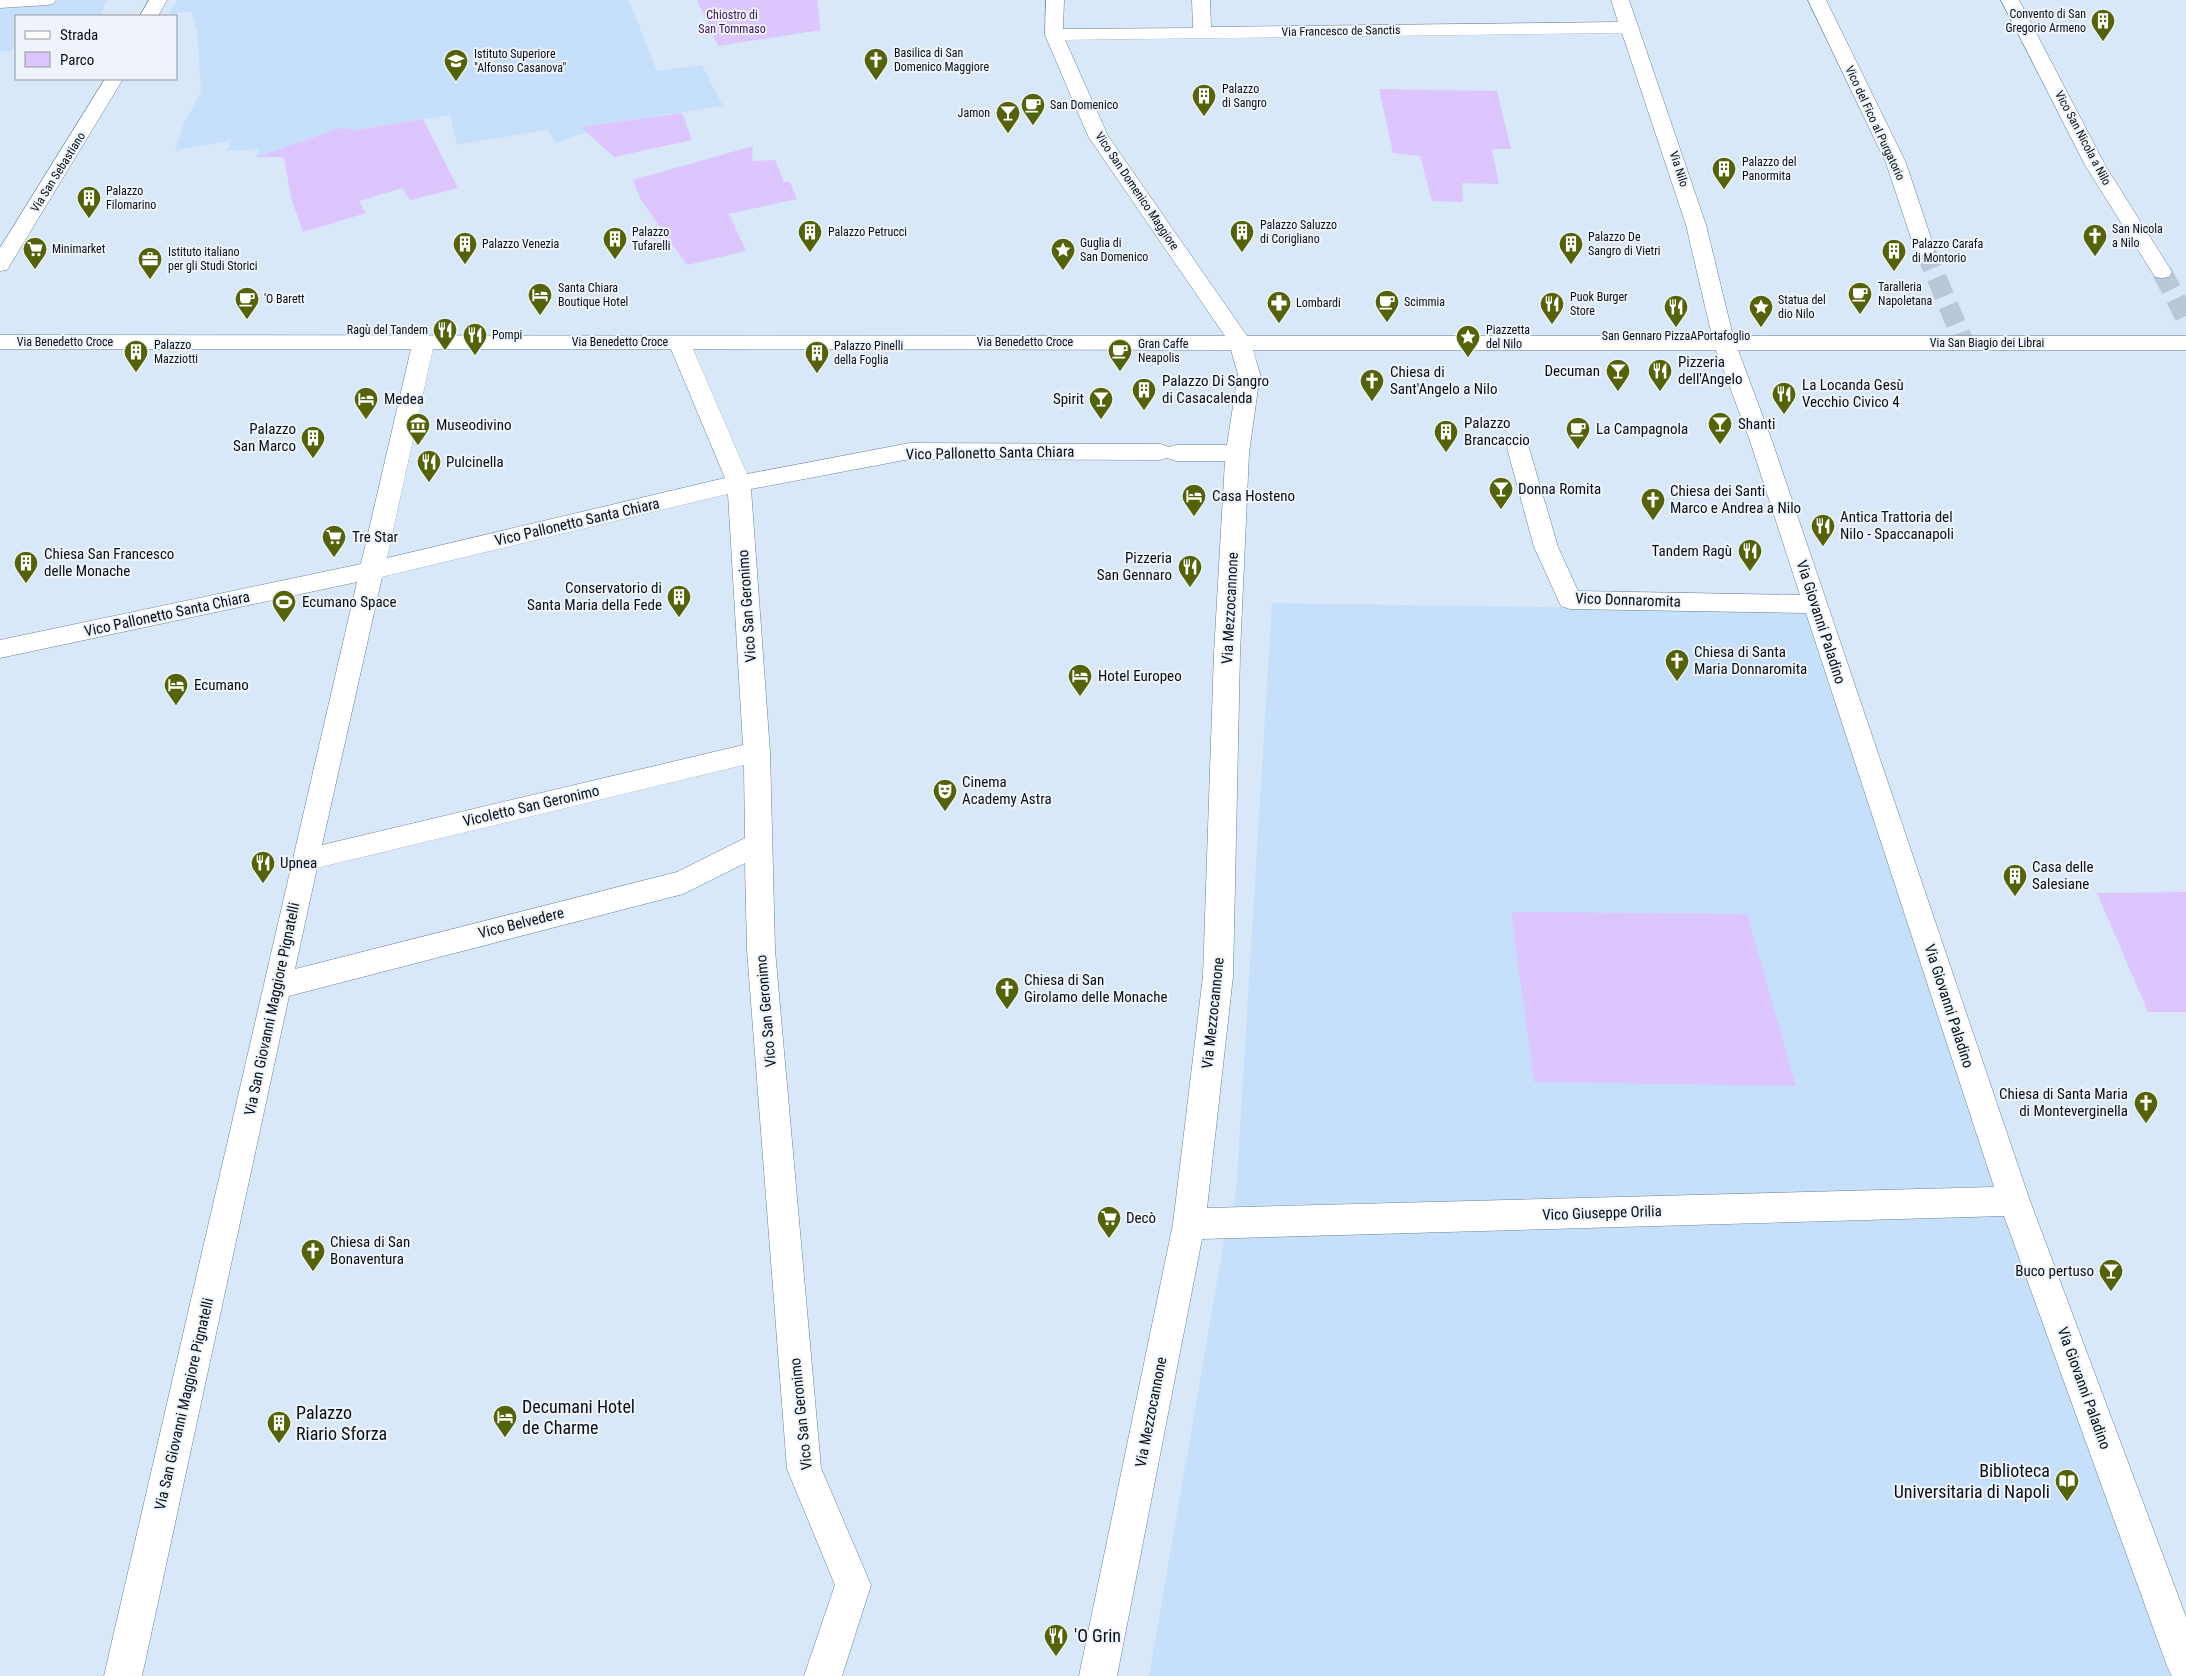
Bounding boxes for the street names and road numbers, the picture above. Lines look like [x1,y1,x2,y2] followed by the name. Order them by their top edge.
[1281,23,1401,39] street label: Via Francesco de Sanctis
[1842,64,1908,182] street label: Vico del Fico al Purgatorio
[2052,88,2114,188] street label: Vico San Nicola a Nilo
[1092,129,1182,253] street label: Vico San Domenico Maggiore
[28,130,88,214] street label: Via San Sebastiano
[1667,149,1691,189] street label: Via Nilo
[17,335,114,349] street label: Via Benedetto Croce
[572,335,669,349] street label: Via Benedetto Croce
[977,335,1074,349] street label: Via Benedetto Croce
[1930,336,2044,350] street label: Via San Biagio dei Librai
[905,443,1075,463] street label: Vico Pallonetto Santa Chiara
[493,494,661,550] street label: Vico Pallonetto Santa Chiara
[734,549,760,663] street label: Vico San Geronimo
[1218,552,1242,664] street label: Via Mezzocannone
[1793,558,1849,686] street label: Via Giovanni Paladino
[83,588,251,640] street label: Vico Pallonetto Santa Chiara
[1575,589,1681,611] street label: Vico Donnaromita
[461,782,601,830] street label: Vicoletto San Geronimo
[241,901,303,1117] street label: Via San Giovanni Maggiore Pignatelli
[476,904,566,942] street label: Vico Belvedere
[1921,942,1977,1070] street label: Via Giovanni Paladino
[752,954,780,1068] street label: Vico San Geronimo
[1198,956,1228,1070] street label: Via Mezzocannone
[1542,1202,1662,1224] street label: Vico Giuseppe Orilia
[151,1296,217,1512] street label: Via San Giovanni Maggiore Pignatelli
[2054,1324,2114,1452] street label: Via Giovanni Paladino
[1131,1355,1171,1469] street label: Via Mezzocannone
[786,1357,816,1471] street label: Vico San Geronimo

